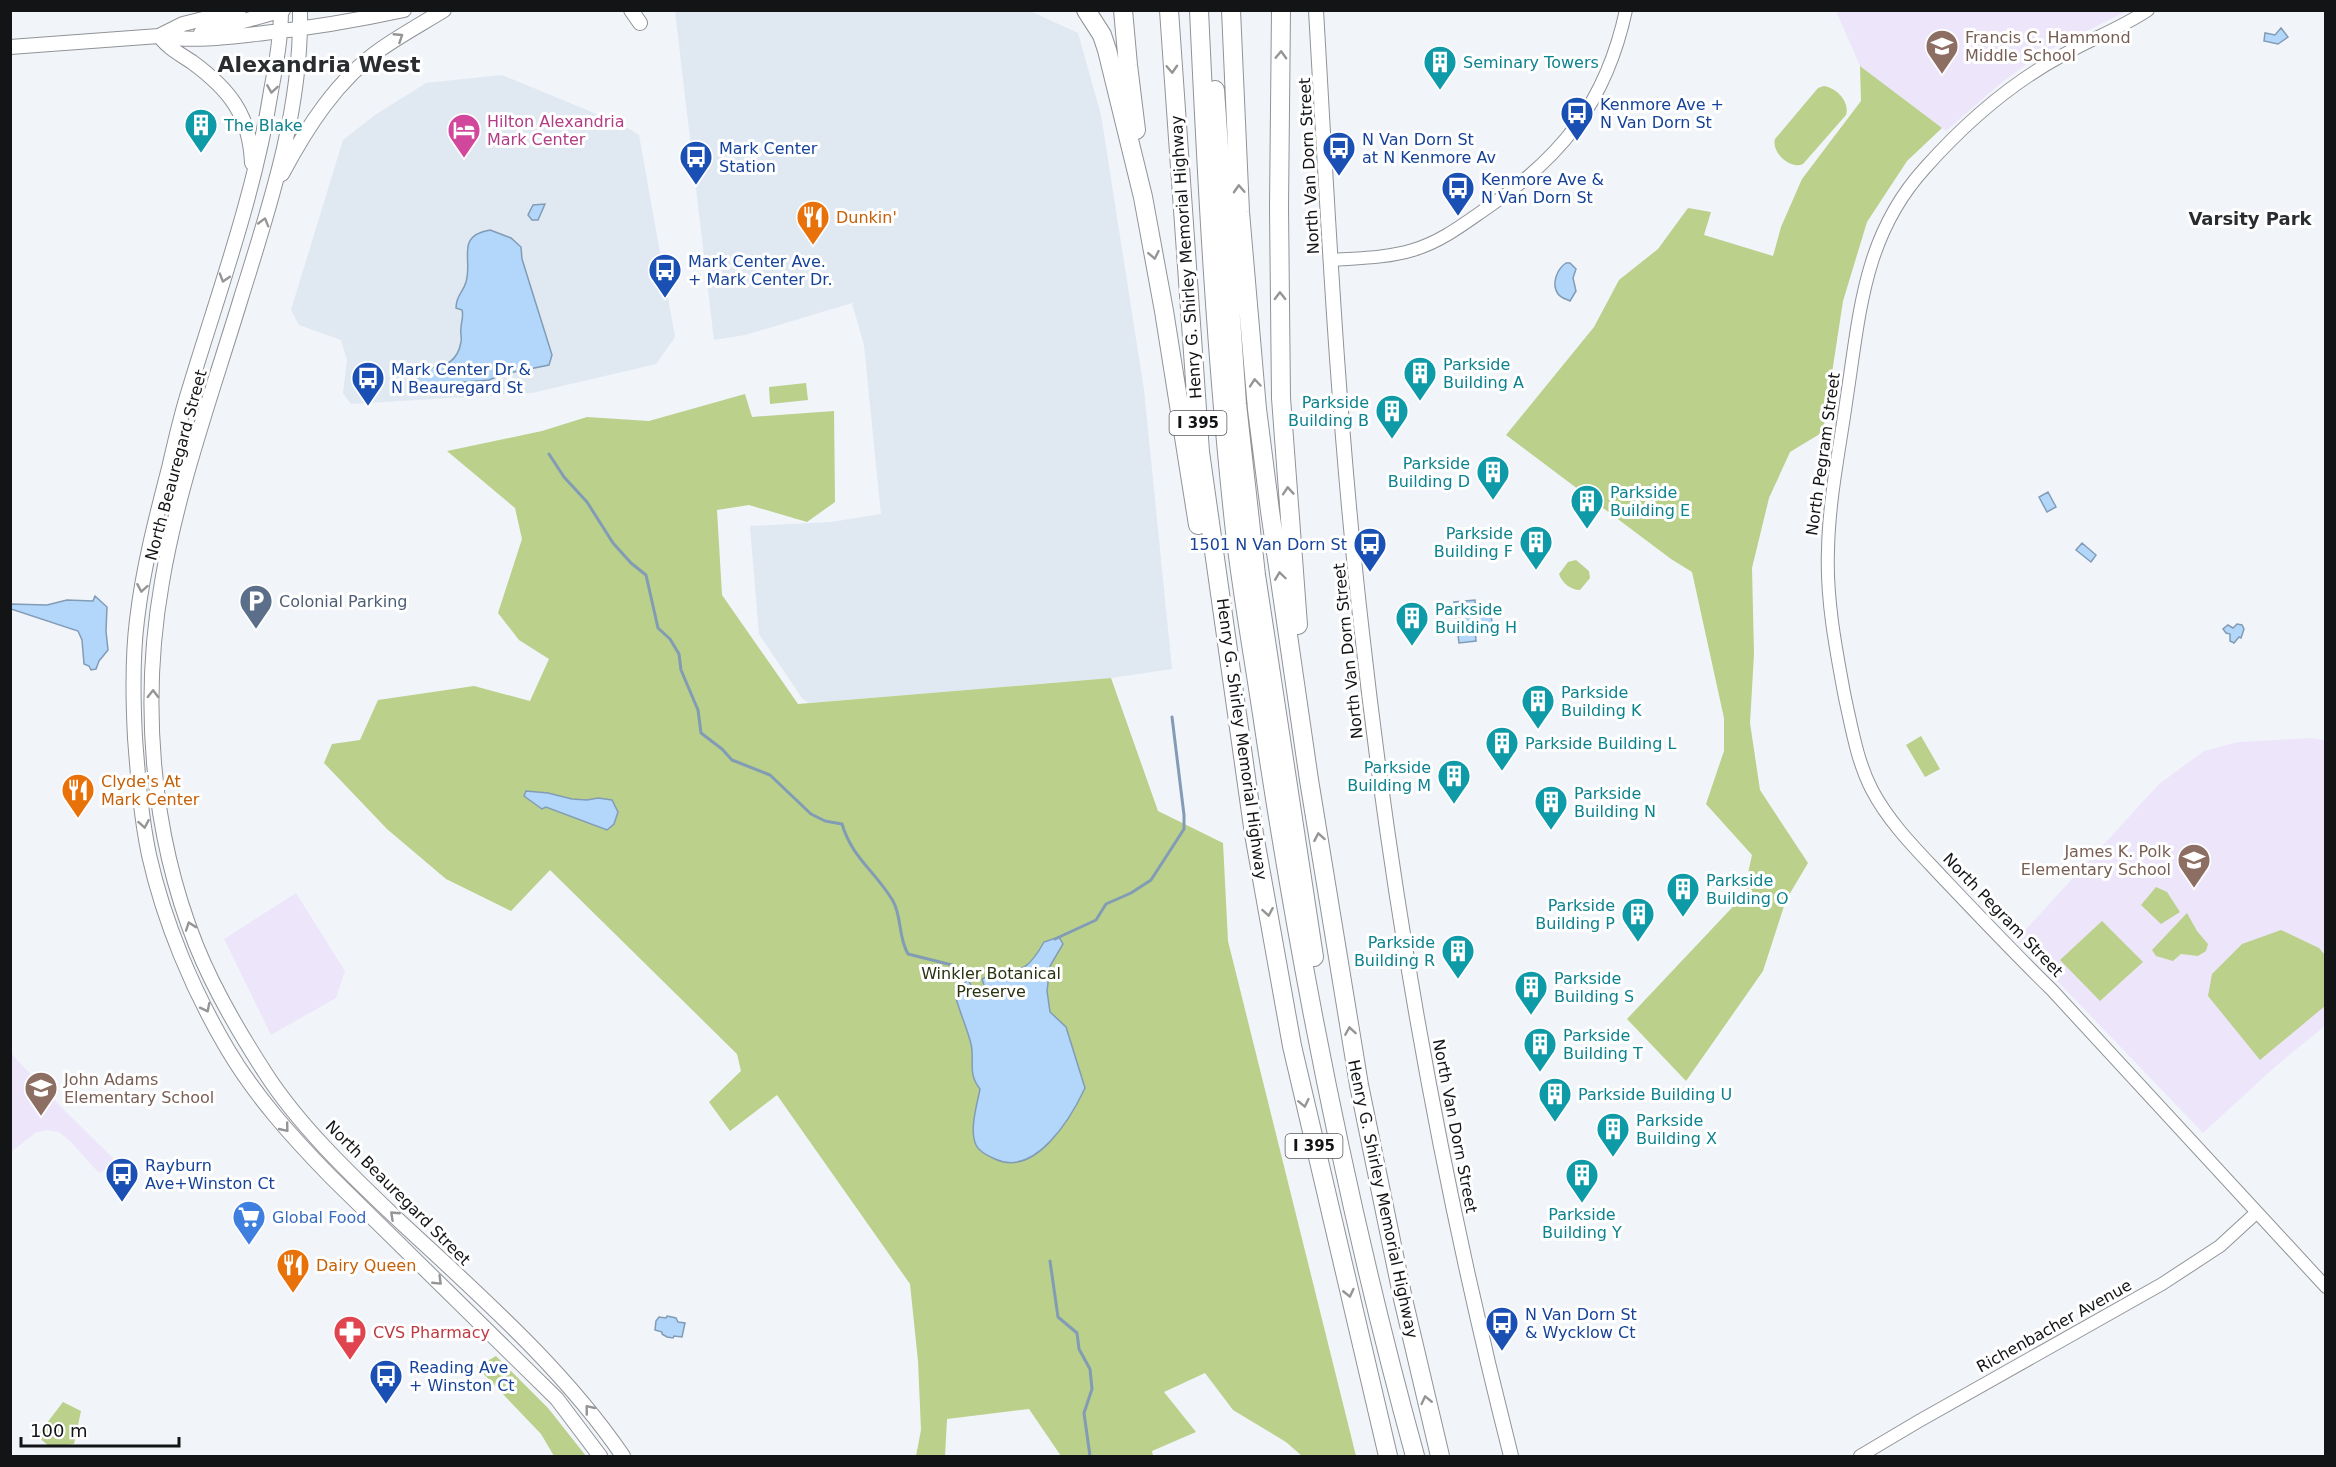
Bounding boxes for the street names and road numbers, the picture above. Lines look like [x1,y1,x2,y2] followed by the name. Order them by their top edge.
[1295,77,1323,255] street label: North Van Dorn Street
[1167,114,1205,400] street label: Henry G. Shirley Memorial Highway
[141,367,211,563] street label: North Beauregard Street
[1802,371,1844,537] street label: North Pegram Street
[1170,411,1226,435] road number: I 395
[1329,562,1367,740] street label: North Van Dorn Street
[1213,597,1271,881] street label: Henry G. Shirley Memorial Highway
[1939,849,2067,981] street label: North Pegram Street
[1429,1037,1481,1215] street label: North Van Dorn Street
[1344,1058,1422,1340] street label: Henry G. Shirley Memorial Highway
[322,1117,474,1269] street label: North Beauregard Street
[1286,1134,1342,1158] road number: I 395
[1973,1275,2135,1377] street label: Richenbacher Avenue

